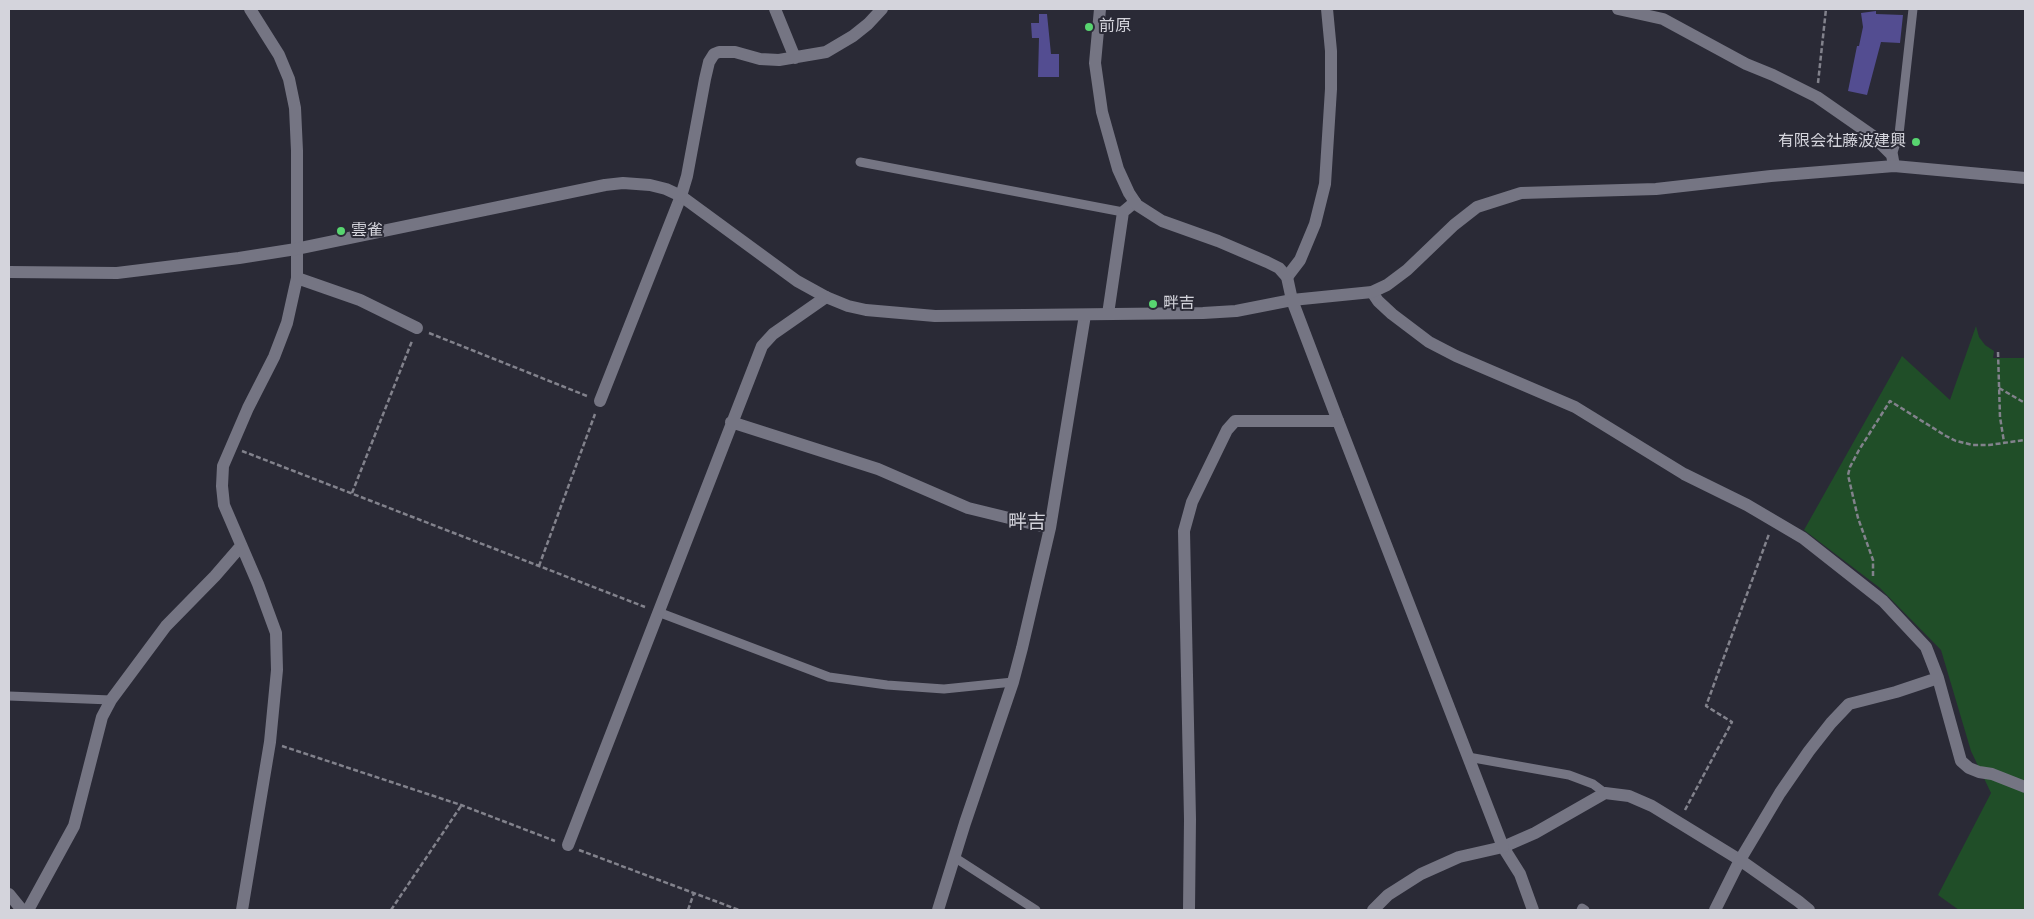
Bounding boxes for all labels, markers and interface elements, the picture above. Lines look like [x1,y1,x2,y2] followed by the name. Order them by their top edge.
[1099,17,1131,37] place label: 前原
[1083,21,1095,33] marker: 前原
[1778,132,1906,152] place label: 有限会社藤波建興
[1910,136,1922,148] marker: 有限会社藤波建興
[351,221,383,241] place label: 雲雀
[335,225,347,237] marker: 雲雀
[1163,294,1195,314] place label: 畔吉
[1147,298,1159,310] marker: 畔吉
[1008,512,1046,534] district label: 畔吉

